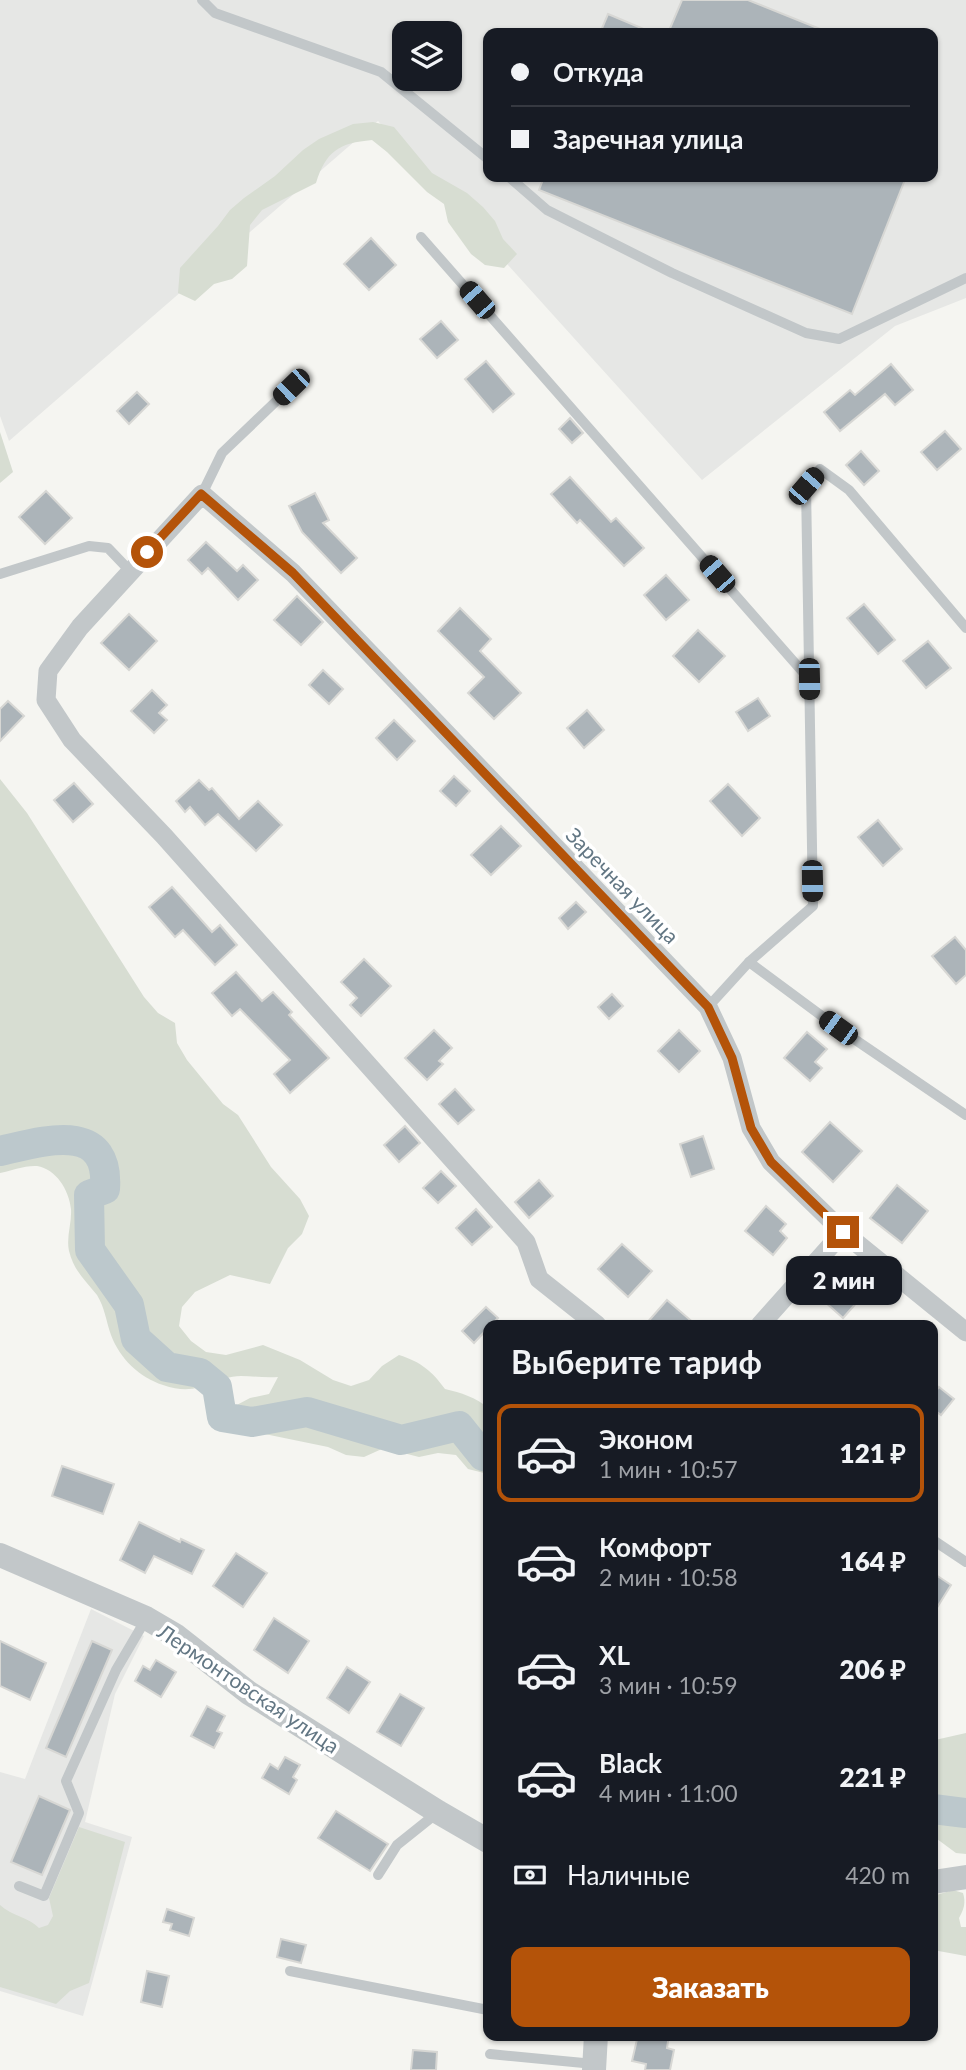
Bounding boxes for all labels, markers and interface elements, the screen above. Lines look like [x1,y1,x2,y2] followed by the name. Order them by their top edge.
[392,21,462,91] map controls
[392,21,462,91] button: layers
[553,56,644,88] text: Откуда
[553,123,743,155] text: Заречная улица
[456,277,499,323] car
[269,365,314,409] car
[785,463,828,509] car
[131,536,163,568] route start
[696,551,739,597] car
[799,658,820,700] car
[561,822,685,948] street label: Заречная улица
[802,860,823,902] car
[815,1007,862,1049] car
[827,1216,859,1248] route end
[785,1256,901,1306] callout: 2 мин
[813,1266,875,1294] text: 2 мин
[511,1342,762,1381] text: Выберите тариф
[515,1422,578,1485] icon: car
[599,1423,693,1455] text: Эконом
[840,1437,906,1469] text: 121 ₽
[599,1455,738,1483] text: 1 мин · 10:57
[515,1530,578,1593] icon: car
[599,1531,711,1563] text: Комфорт
[840,1545,906,1577] text: 164 ₽
[599,1563,738,1591] text: 2 мин · 10:58
[153,1617,344,1758] street label: Лермонтовская улица
[515,1638,578,1701] icon: car
[599,1639,630,1671] text: XL
[840,1653,906,1685] text: 206 ₽
[599,1671,738,1699] text: 3 мин · 10:59
[515,1746,578,1809] icon: car
[599,1747,662,1779] text: Black
[840,1761,906,1793] text: 221 ₽
[599,1779,738,1807] text: 4 мин · 11:00
[511,1856,549,1894] icon: cash
[567,1859,690,1891] text: Наличные
[845,1861,910,1889] text: 420 m
[511,1947,910,2027] button: Заказать

